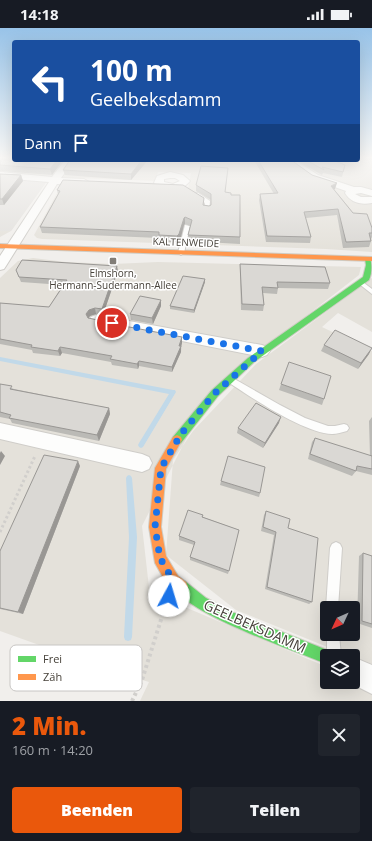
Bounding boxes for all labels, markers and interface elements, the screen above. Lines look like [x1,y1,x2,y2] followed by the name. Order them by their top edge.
[20,4,59,24] text: 14:18
[90,51,173,89] text: 100 m
[24,56,76,108] icon: left
[90,87,221,111] text: Geelbeksdamm
[70,132,92,154] icon: arrive
[24,133,62,153] text: Dann
[152,234,220,250] street label: KALTENWEIDE
[108,256,118,266] marker: Elmshorn, Hermann-Sudermann-Allee
[49,266,177,292] place label: Elmshorn, Hermann-Sudermann-Allee
[95,306,129,340] pin
[101,312,123,334] icon: arrive
[148,575,190,617] position arrow
[201,595,309,657] street label: GEELBEKSDAMM
[320,601,360,641] north arrow
[320,601,360,689] map controls
[10,645,142,691] legend
[320,649,360,689] button: layers
[43,651,62,666] text: Frei
[43,669,62,684] text: Zäh
[12,709,86,742] text: 2 Min.
[318,714,360,756] button: close
[12,741,93,759] text: 160 m · 14:20
[12,787,182,833] button: Beenden
[190,787,360,833] button: Teilen

